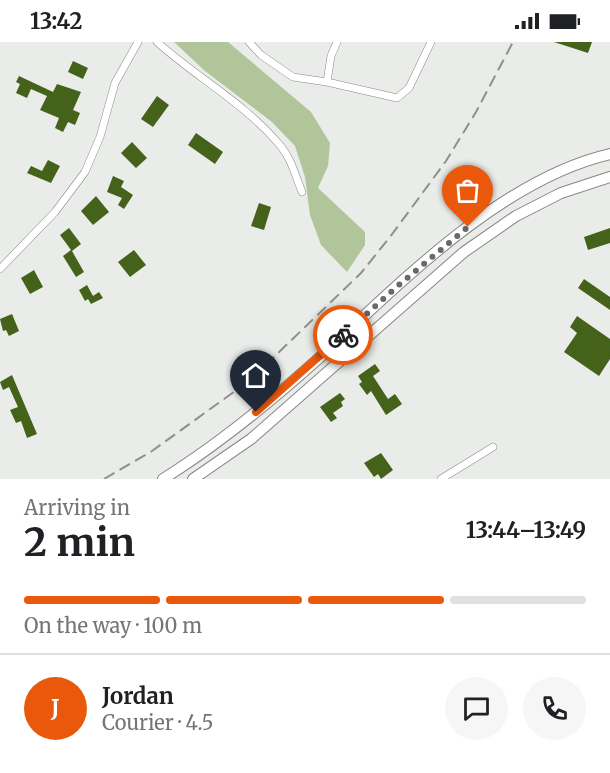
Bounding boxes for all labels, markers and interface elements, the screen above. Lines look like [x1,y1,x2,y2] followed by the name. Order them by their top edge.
[30,7,82,35] text: 13:42
[442,165,493,227] pin
[451,174,484,207] icon: bag
[313,305,373,365] courier
[327,319,360,352] icon: bike
[230,350,281,412] pin
[239,359,272,392] icon: home
[24,495,130,520] text: Arriving in
[466,516,586,544] text: 13:44–13:49
[24,518,135,567] text: 2 min
[24,613,202,638] text: On the way · 100 m
[445,677,508,740] button: chat
[523,677,586,740] button: phone
[102,682,174,710] text: Jordan
[51,694,60,722] text: J
[102,710,214,735] text: Courier · 4.5

